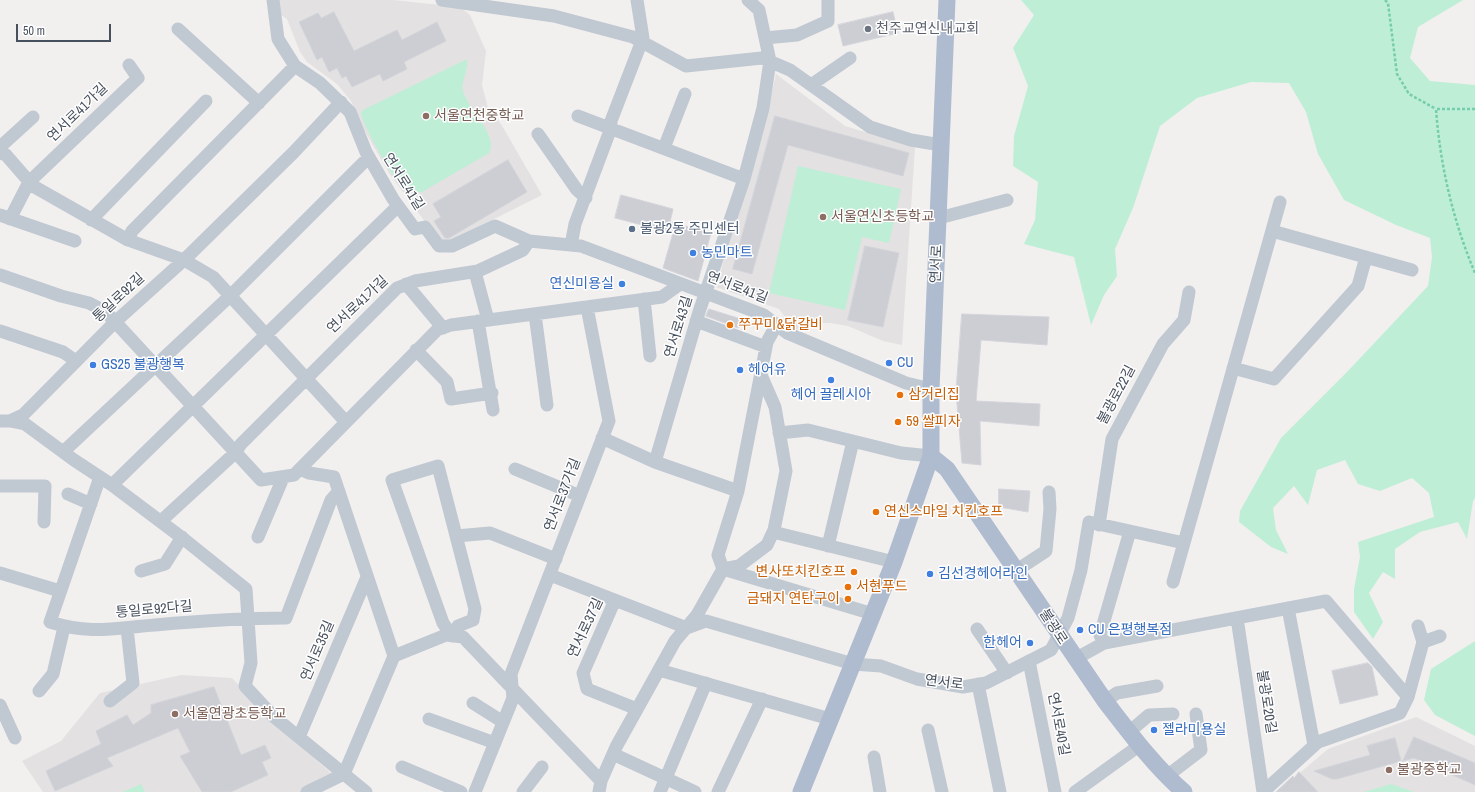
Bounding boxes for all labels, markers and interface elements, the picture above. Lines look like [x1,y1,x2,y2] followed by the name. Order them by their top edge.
[18,16,113,42] scale bar
[876,21,979,37] place label: 천주교연신내교회
[23,23,45,39] text: 50 m
[863,24,873,34] marker: 천주교연신내교회
[44,80,112,146] street label: 연서로41가길
[434,108,524,124] place label: 서울연천중학교
[421,111,431,121] marker: 서울연천중학교
[379,150,427,214] street label: 연서로41길
[831,209,934,225] place label: 서울연신초등학교
[818,212,828,222] marker: 서울연신초등학교
[640,221,740,237] place label: 불광2동 주민센터
[627,224,637,234] marker: 불광2동 주민센터
[928,244,946,284] street label: 연서로
[701,245,753,261] place label: 농민마트
[688,248,698,258] marker: 농민마트
[704,269,770,307] street label: 연서로41길
[90,270,148,326] street label: 통일로92길
[324,273,392,337] street label: 연서로41가길
[550,276,614,292] place label: 연신미용실
[617,279,627,289] marker: 연신미용실
[662,294,696,360] street label: 연서로43길
[738,317,823,333] place label: 쭈꾸미&닭갈비
[725,320,735,330] marker: 쭈꾸미&닭갈비
[897,355,914,371] place label: CU
[101,357,185,373] place label: GS25 불광행복
[884,358,894,368] marker: CU
[88,360,98,370] marker: GS25 불광행복
[748,362,787,378] place label: 헤어유
[1094,363,1140,427] street label: 불광로22길
[735,365,745,375] marker: 헤어유
[826,375,836,385] marker: 헤어 끌레시아
[791,387,871,403] place label: 헤어 끌레시아
[908,387,960,403] place label: 삼거리집
[895,390,905,400] marker: 삼거리집
[906,414,961,430] place label: 59 쌀피자
[893,417,903,427] marker: 59 쌀피자
[541,456,585,534] street label: 연서로37가길
[884,504,1003,520] place label: 연신스마일 치킨호프
[871,507,881,517] marker: 연신스마일 치킨호프
[756,564,846,580] place label: 변사또치킨호프
[938,566,1028,582] place label: 김선경헤어라인
[849,567,859,577] marker: 변사또치킨호프
[925,569,935,579] marker: 김선경헤어라인
[856,579,908,595] place label: 서현푸드
[843,582,853,592] marker: 서현푸드
[747,591,840,607] place label: 금돼지 연탄구이
[843,594,853,604] marker: 금돼지 연탄구이
[565,595,607,661] street label: 연서로37길
[115,598,193,622] street label: 통일로92다길
[1035,606,1071,648] street label: 불광로
[298,618,338,684] street label: 연서로35길
[1088,622,1172,638] place label: CU 은평행복점
[1075,625,1085,635] marker: CU 은평행복점
[983,635,1022,651] place label: 한헤어
[1025,638,1035,648] marker: 한헤어
[1253,669,1279,735] street label: 불광로20길
[924,672,964,694] street label: 연서로
[1044,691,1072,757] street label: 연서로40길
[183,706,286,722] place label: 서울연광초등학교
[170,709,180,719] marker: 서울연광초등학교
[1162,722,1226,738] place label: 젤라미용실
[1149,725,1159,735] marker: 젤라미용실
[1397,762,1461,778] place label: 불광중학교
[1384,765,1394,775] marker: 불광중학교

